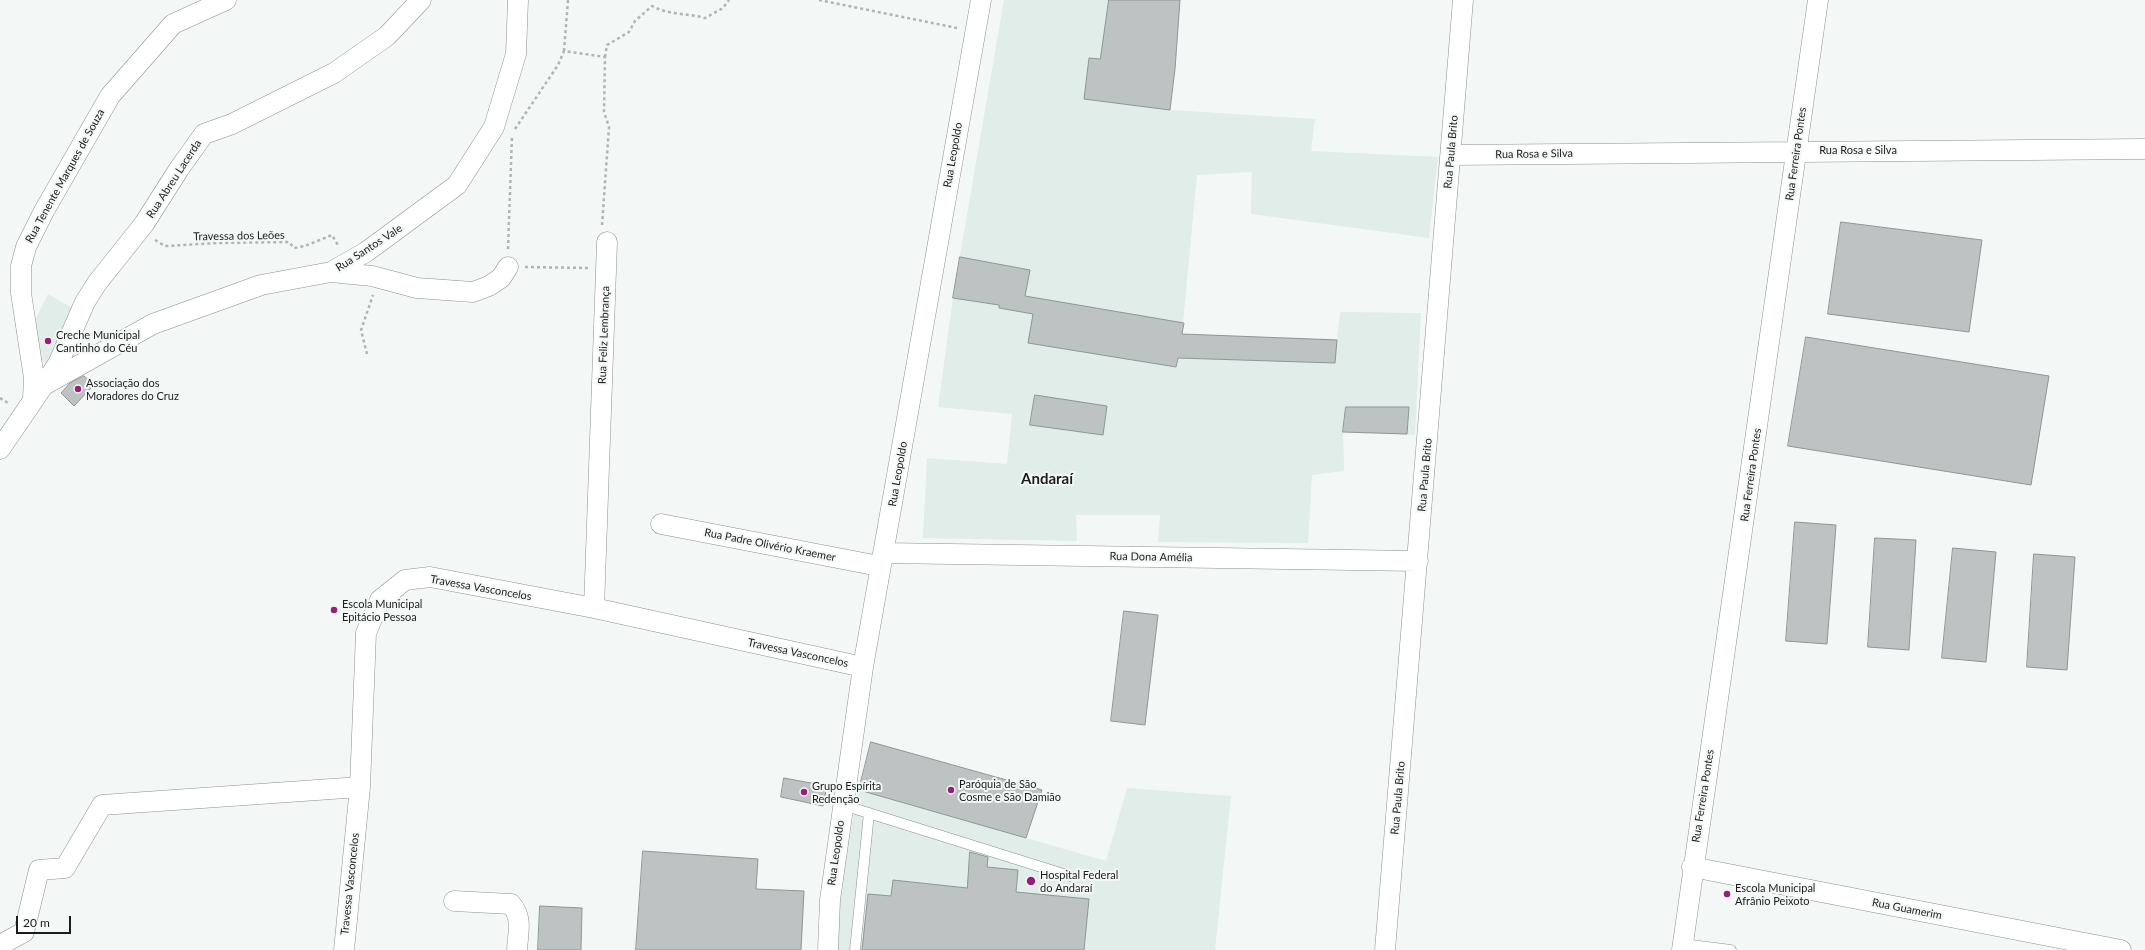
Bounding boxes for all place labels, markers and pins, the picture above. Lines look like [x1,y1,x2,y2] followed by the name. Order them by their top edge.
[56,328,140,354] place label: Creche Municipal Cantinho do Céu
[43,336,53,346] marker: Creche Municipal Cantinho do Céu
[86,376,179,402] place label: Associação dos Moradores do Cruz
[73,384,83,394] marker: Associação dos Moradores do Cruz
[342,597,422,623] place label: Escola Municipal Epitácio Pessoa
[329,605,339,615] marker: Escola Municipal Epitácio Pessoa
[959,777,1061,803] place label: Paróquia de São Cosme e São Damião
[812,779,881,805] place label: Grupo Espírita Redenção
[946,785,956,795] marker: Paróquia de São Cosme e São Damião
[799,787,809,797] marker: Grupo Espírita Redenção
[1040,868,1118,894] place label: Hospital Federal do Andaraí
[1025,875,1037,887] marker: Hospital Federal do Andaraí
[1735,881,1815,907] place label: Escola Municipal Afrânio Peixoto
[1722,889,1732,899] marker: Escola Municipal Afrânio Peixoto

